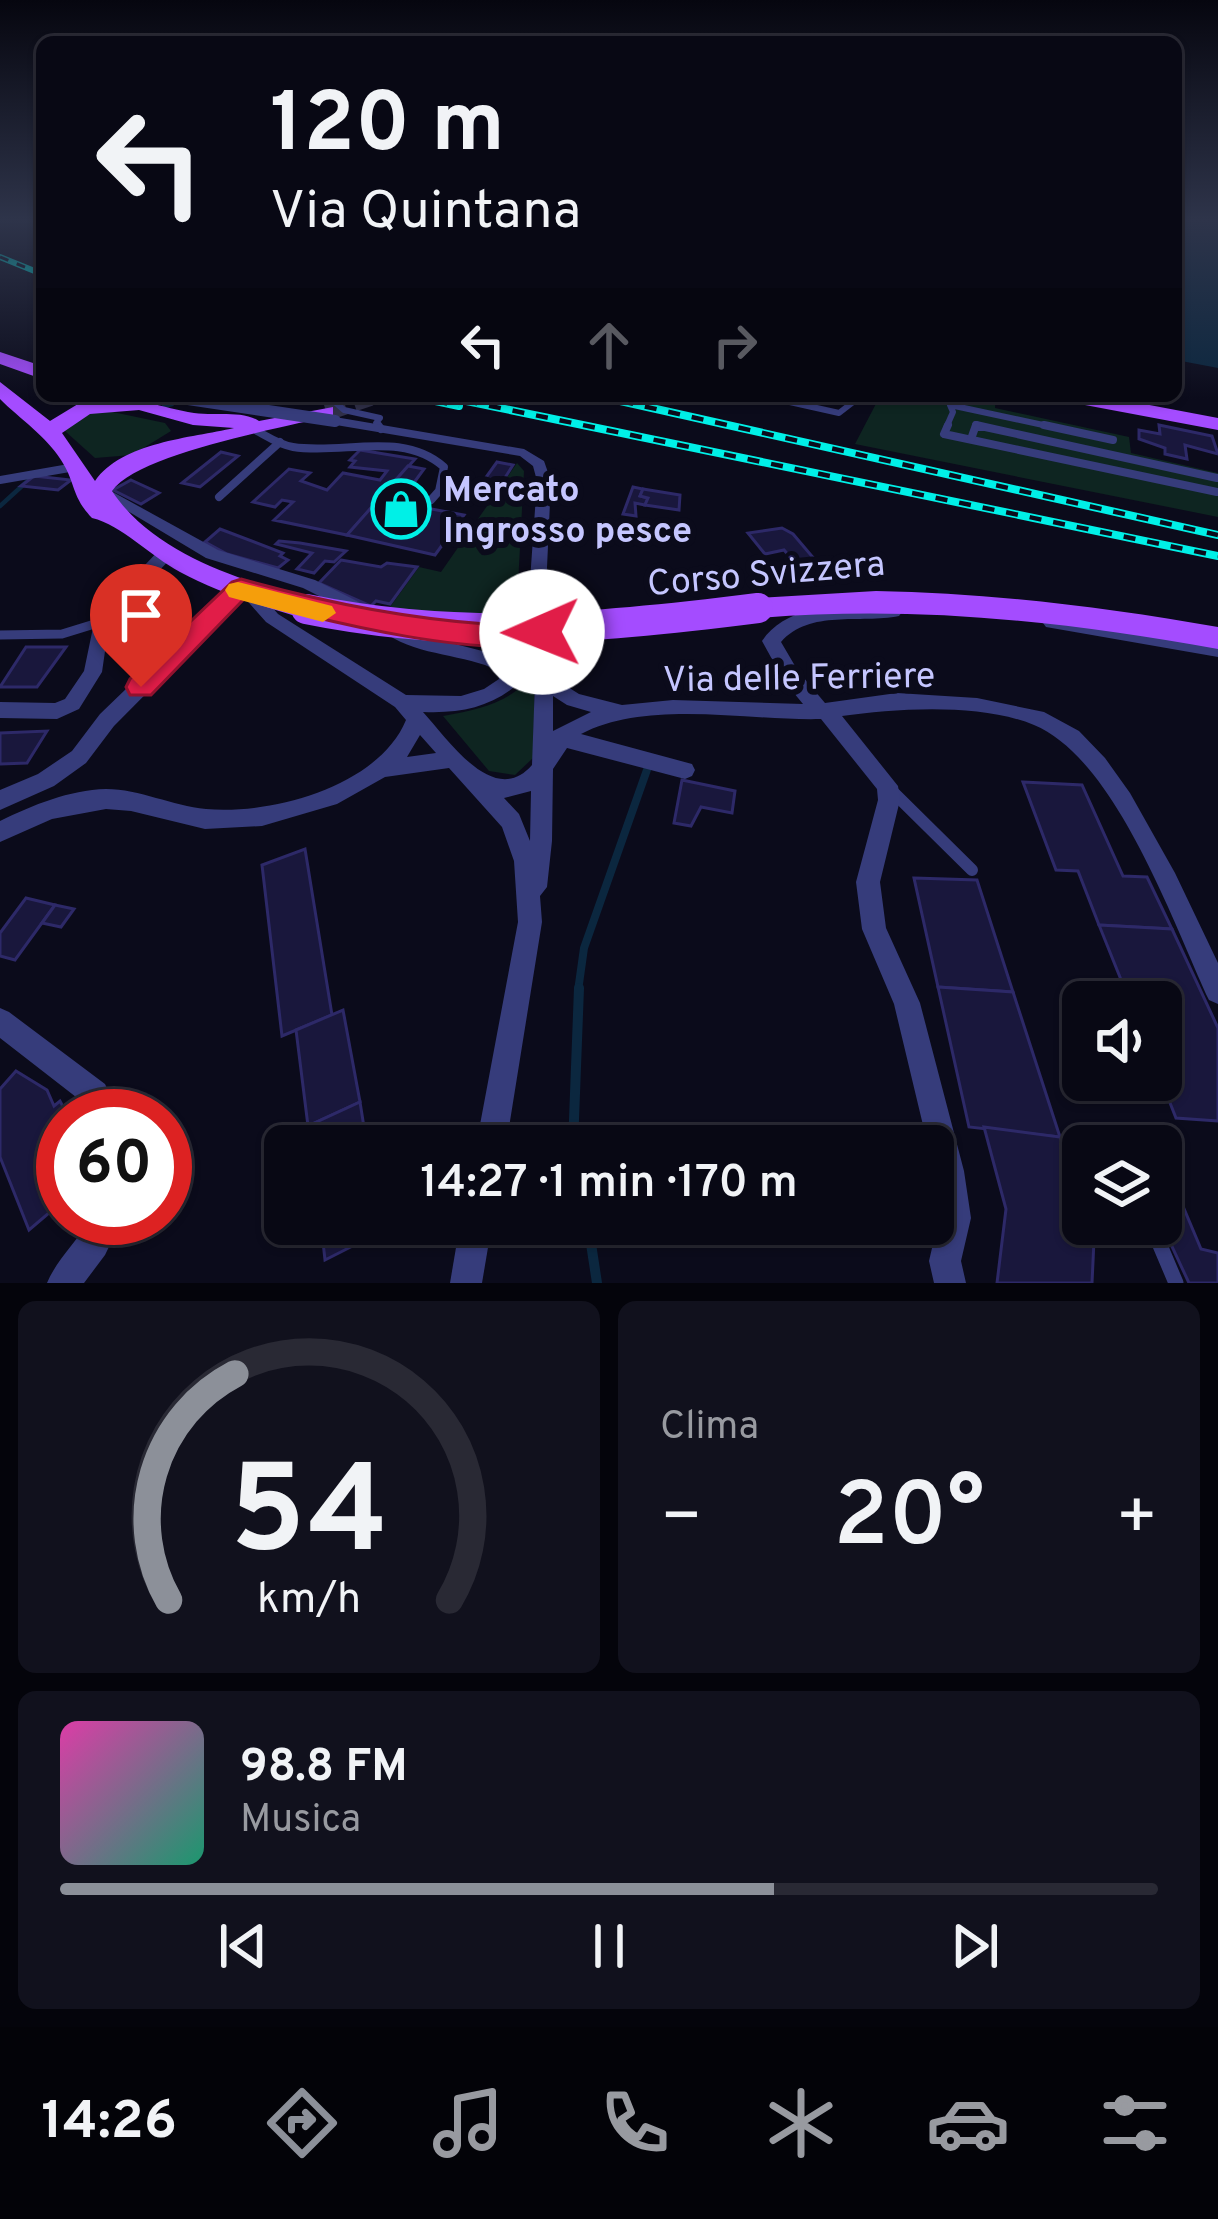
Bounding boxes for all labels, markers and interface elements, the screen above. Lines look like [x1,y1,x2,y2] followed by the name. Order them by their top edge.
[270,75,505,181] text: 120 m
[72,84,228,240] icon: left
[270,179,581,248] text: Via Quintana
[450,312,516,378] icon: left
[576,312,642,378] icon: ahead
[702,312,768,378] icon: right
[443,469,692,556] place label: Mercato Ingrosso pesce
[370,478,432,540] shop icon: Mercato Ingrosso pesce
[646,543,887,609] street label: Corso Svizzera
[90,564,192,687] pin
[479,569,605,695] position arrow
[108,582,174,648] icon: arrive
[663,655,936,705] street label: Via delle Ferriere
[1062,981,1182,1245] map controls
[1062,981,1182,1101] button: sound
[36,1089,192,1245] speed limit sign: 60
[1062,1125,1182,1245] button: layers
[420,1156,798,1213] text: 14:27 · 1 min · 170 m
[660,1404,759,1453] text: Clima
[230,1439,388,1597] text: 54
[833,1464,985,1577] text: 20°
[660,1479,703,1562] text: −
[1115,1479,1158,1562] text: +
[257,1574,361,1628] text: km/h
[240,1740,408,1797] text: 98.8 FM
[240,1797,361,1846] text: Musica
[210,1913,276,1979] icon: previous
[576,1913,642,1979] icon: pause
[942,1913,1008,1979] icon: next
[260,2081,344,2165] icon: directions
[426,2081,510,2165] icon: music
[593,2081,677,2165] icon: phone
[759,2081,843,2165] icon: climate
[926,2081,1010,2165] icon: car
[1093,2081,1177,2165] icon: filters
[41,2089,177,2158] text: 14:26

